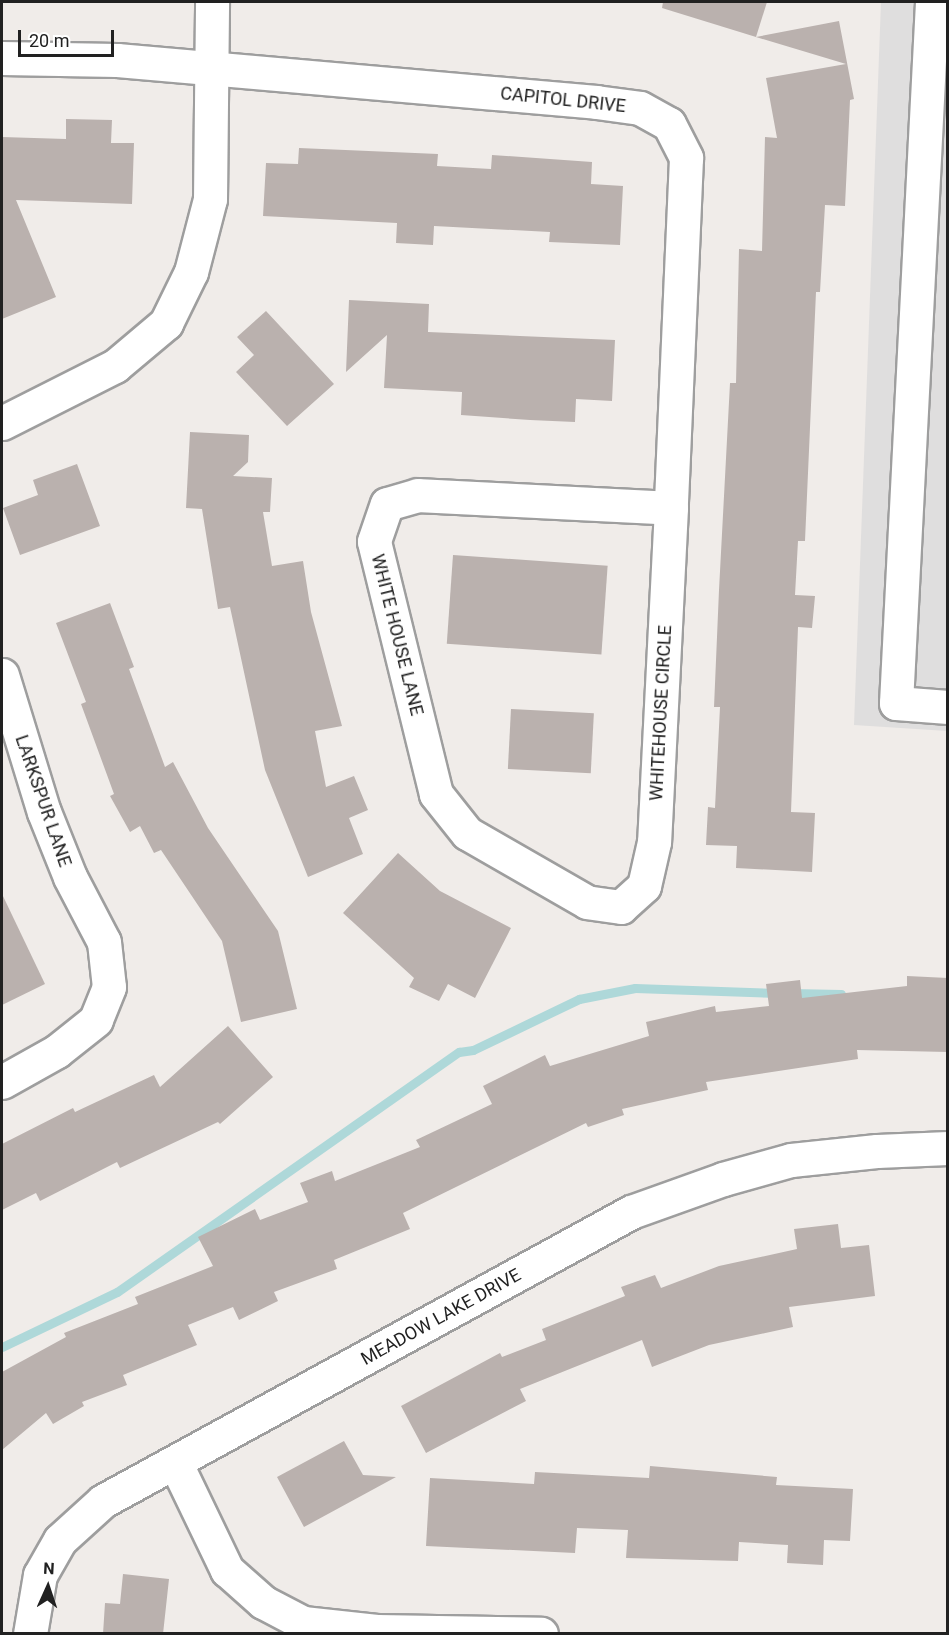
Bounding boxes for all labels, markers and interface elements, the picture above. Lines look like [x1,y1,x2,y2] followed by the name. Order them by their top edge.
[21,18,117,56] scale bar
[29,30,69,51] text: 20 m
[499,83,627,117] street label: CAPITOL DRIVE
[366,552,428,718] street label: WHITE HOUSE LANE
[646,625,676,801] street label: WHITEHOUSE CIRCLE
[10,732,76,870] street label: LARKSPUR LANE
[357,1264,525,1370] street label: MEADOW LAKE DRIVE
[18,1557,78,1617] north arrow
[43,1559,55,1578] text: N

